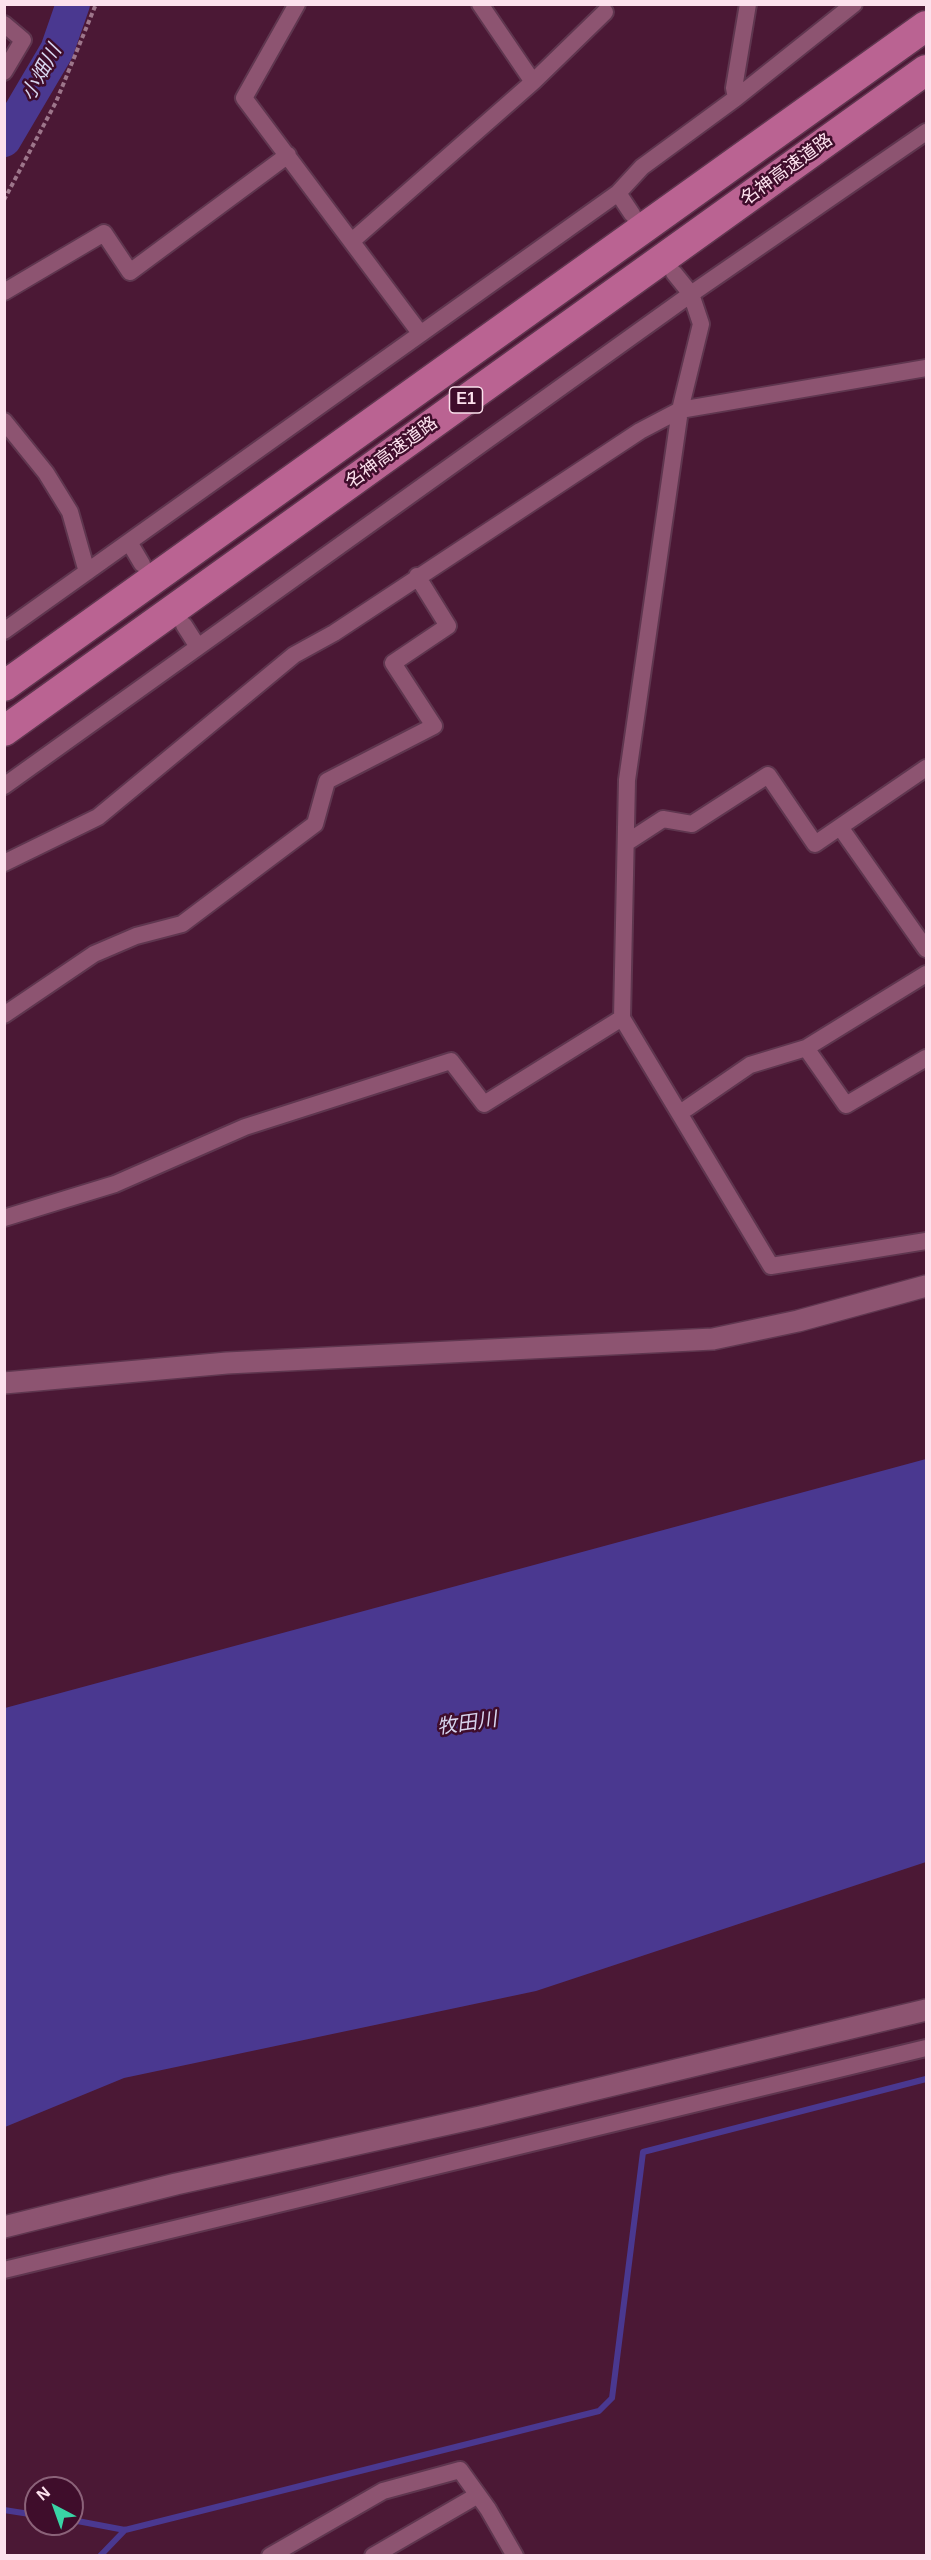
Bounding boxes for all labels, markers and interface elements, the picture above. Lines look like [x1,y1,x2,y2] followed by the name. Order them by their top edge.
[17,41,67,105] water label: 小畑川
[737,130,837,210] street label: 名神高速道路
[450,387,482,413] road number: E1
[342,413,442,493] street label: 名神高速道路
[436,1708,498,1740] water label: 牧田川
[24,2476,84,2536] north arrow
[33,2483,53,2504] text: N

